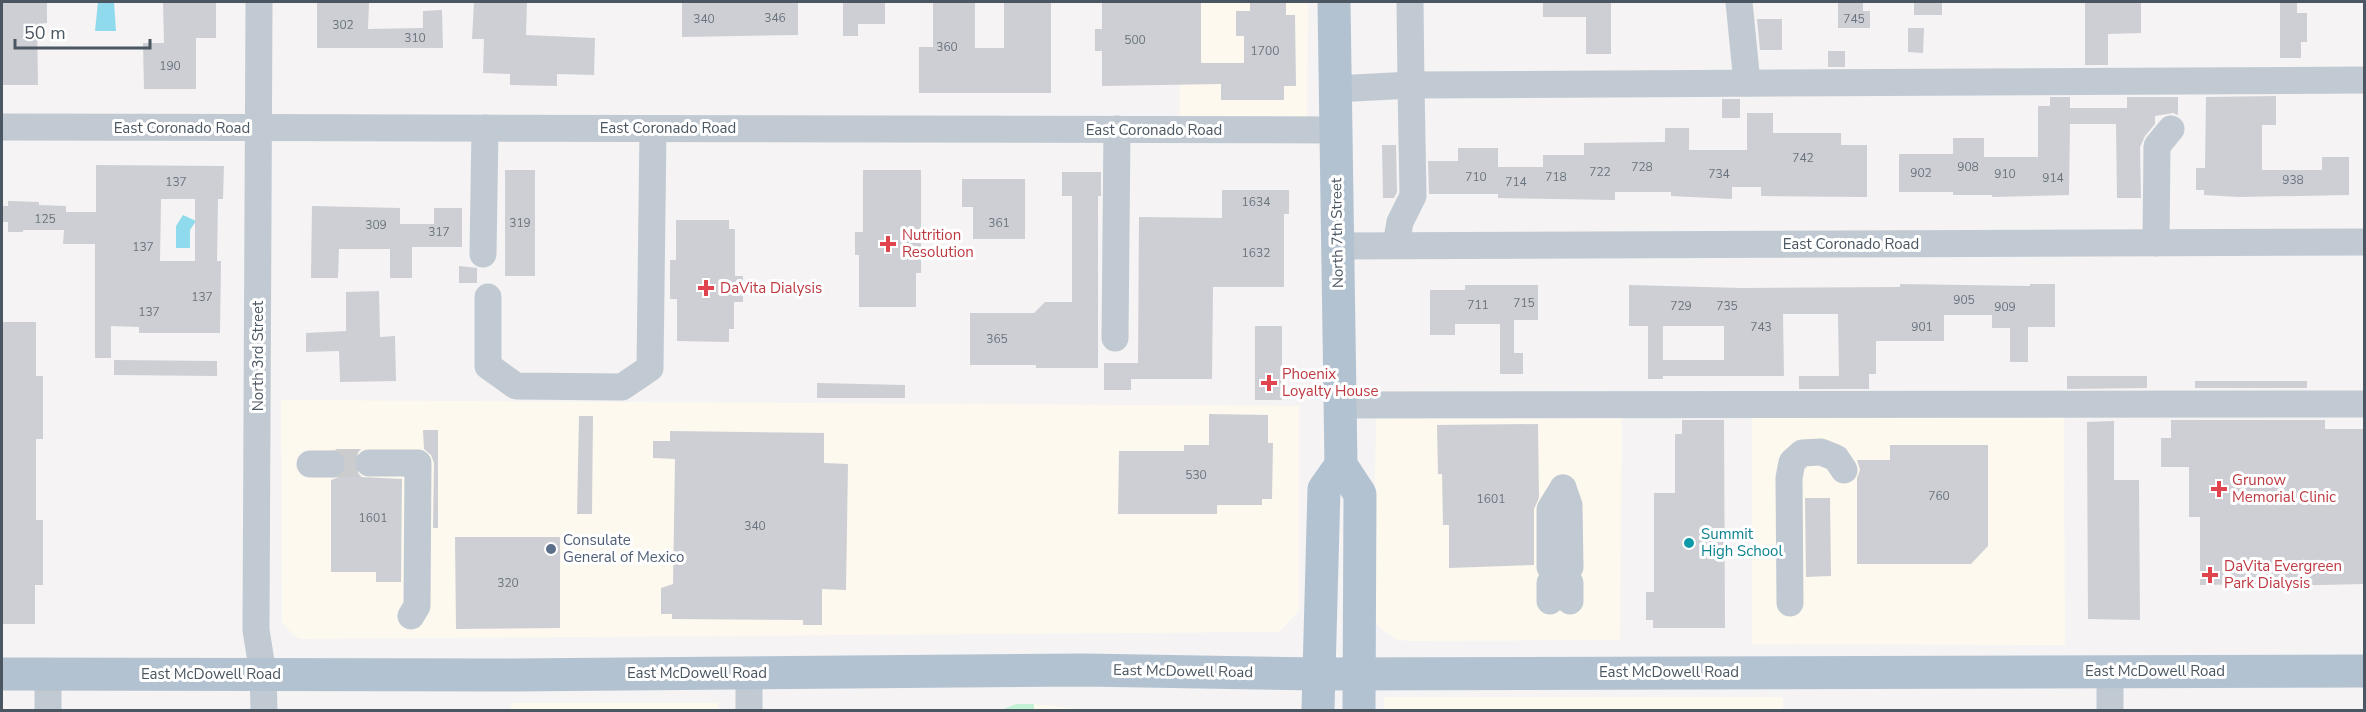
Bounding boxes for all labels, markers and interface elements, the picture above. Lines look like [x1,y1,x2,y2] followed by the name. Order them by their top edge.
[764,10,786,26] house number: 346
[693,11,715,27] house number: 340
[1843,11,1865,27] house number: 745
[15,12,150,50] scale bar
[332,17,354,33] house number: 302
[24,21,66,45] text: 50 m
[404,30,426,46] house number: 310
[1124,32,1146,48] house number: 500
[936,39,958,55] house number: 360
[1251,43,1279,59] house number: 1700
[159,58,181,74] house number: 190
[114,118,250,138] street label: East Coronado Road
[600,118,736,138] street label: East Coronado Road
[1086,120,1222,140] street label: East Coronado Road
[1792,150,1814,166] house number: 742
[1631,159,1653,175] house number: 728
[1957,159,1979,175] house number: 908
[1589,164,1611,180] house number: 722
[1910,165,1932,181] house number: 902
[1708,166,1730,182] house number: 734
[1994,166,2016,182] house number: 910
[1465,169,1487,185] house number: 710
[1545,169,1567,185] house number: 718
[2042,170,2064,186] house number: 914
[2282,172,2304,188] house number: 938
[165,174,187,190] house number: 137
[1505,174,1527,190] house number: 714
[1326,177,1348,288] street label: North 7th Street
[1242,194,1270,210] house number: 1634
[34,211,56,227] house number: 125
[509,215,531,231] house number: 319
[988,215,1010,231] house number: 361
[365,217,387,233] house number: 309
[428,224,450,240] house number: 317
[902,225,974,262] place label: Nutrition Resolution
[1783,234,1919,254] street label: East Coronado Road
[879,235,897,253] marker: Nutrition Resolution
[132,239,154,255] house number: 137
[1242,245,1270,261] house number: 1632
[720,278,822,298] place label: DaVita Dialysis
[697,279,715,297] marker: DaVita Dialysis
[191,289,213,305] house number: 137
[1953,292,1975,308] house number: 905
[1513,295,1535,311] house number: 715
[1467,297,1489,313] house number: 711
[1670,298,1692,314] house number: 729
[1716,298,1738,314] house number: 735
[1994,299,2016,315] house number: 909
[248,300,268,411] street label: North 3rd Street
[138,304,160,320] house number: 137
[1750,319,1772,335] house number: 743
[1911,319,1933,335] house number: 901
[986,331,1008,347] house number: 365
[1282,364,1378,401] place label: Phoenix Loyalty House
[1260,374,1278,392] marker: Phoenix Loyalty House
[1185,467,1207,483] house number: 530
[2232,470,2336,507] place label: Grunow Memorial Clinic
[2210,480,2228,498] marker: Grunow Memorial Clinic
[1928,488,1950,504] house number: 760
[1477,491,1505,507] house number: 1601
[359,510,387,526] house number: 1601
[744,518,766,534] house number: 340
[1701,524,1783,561] place label: Summit High School
[563,530,684,567] place label: Consulate General of Mexico
[1682,536,1696,550] marker: Summit High School
[544,542,558,556] marker: Consulate General of Mexico
[2224,556,2342,593] place label: DaVita Evergreen Park Dialysis
[2201,566,2219,584] marker: DaVita Evergreen Park Dialysis
[497,575,519,591] house number: 320
[1113,660,1253,682] street label: East McDowell Road
[2085,661,2225,681] street label: East McDowell Road
[1599,662,1739,682] street label: East McDowell Road
[627,663,767,683] street label: East McDowell Road
[141,664,281,684] street label: East McDowell Road

